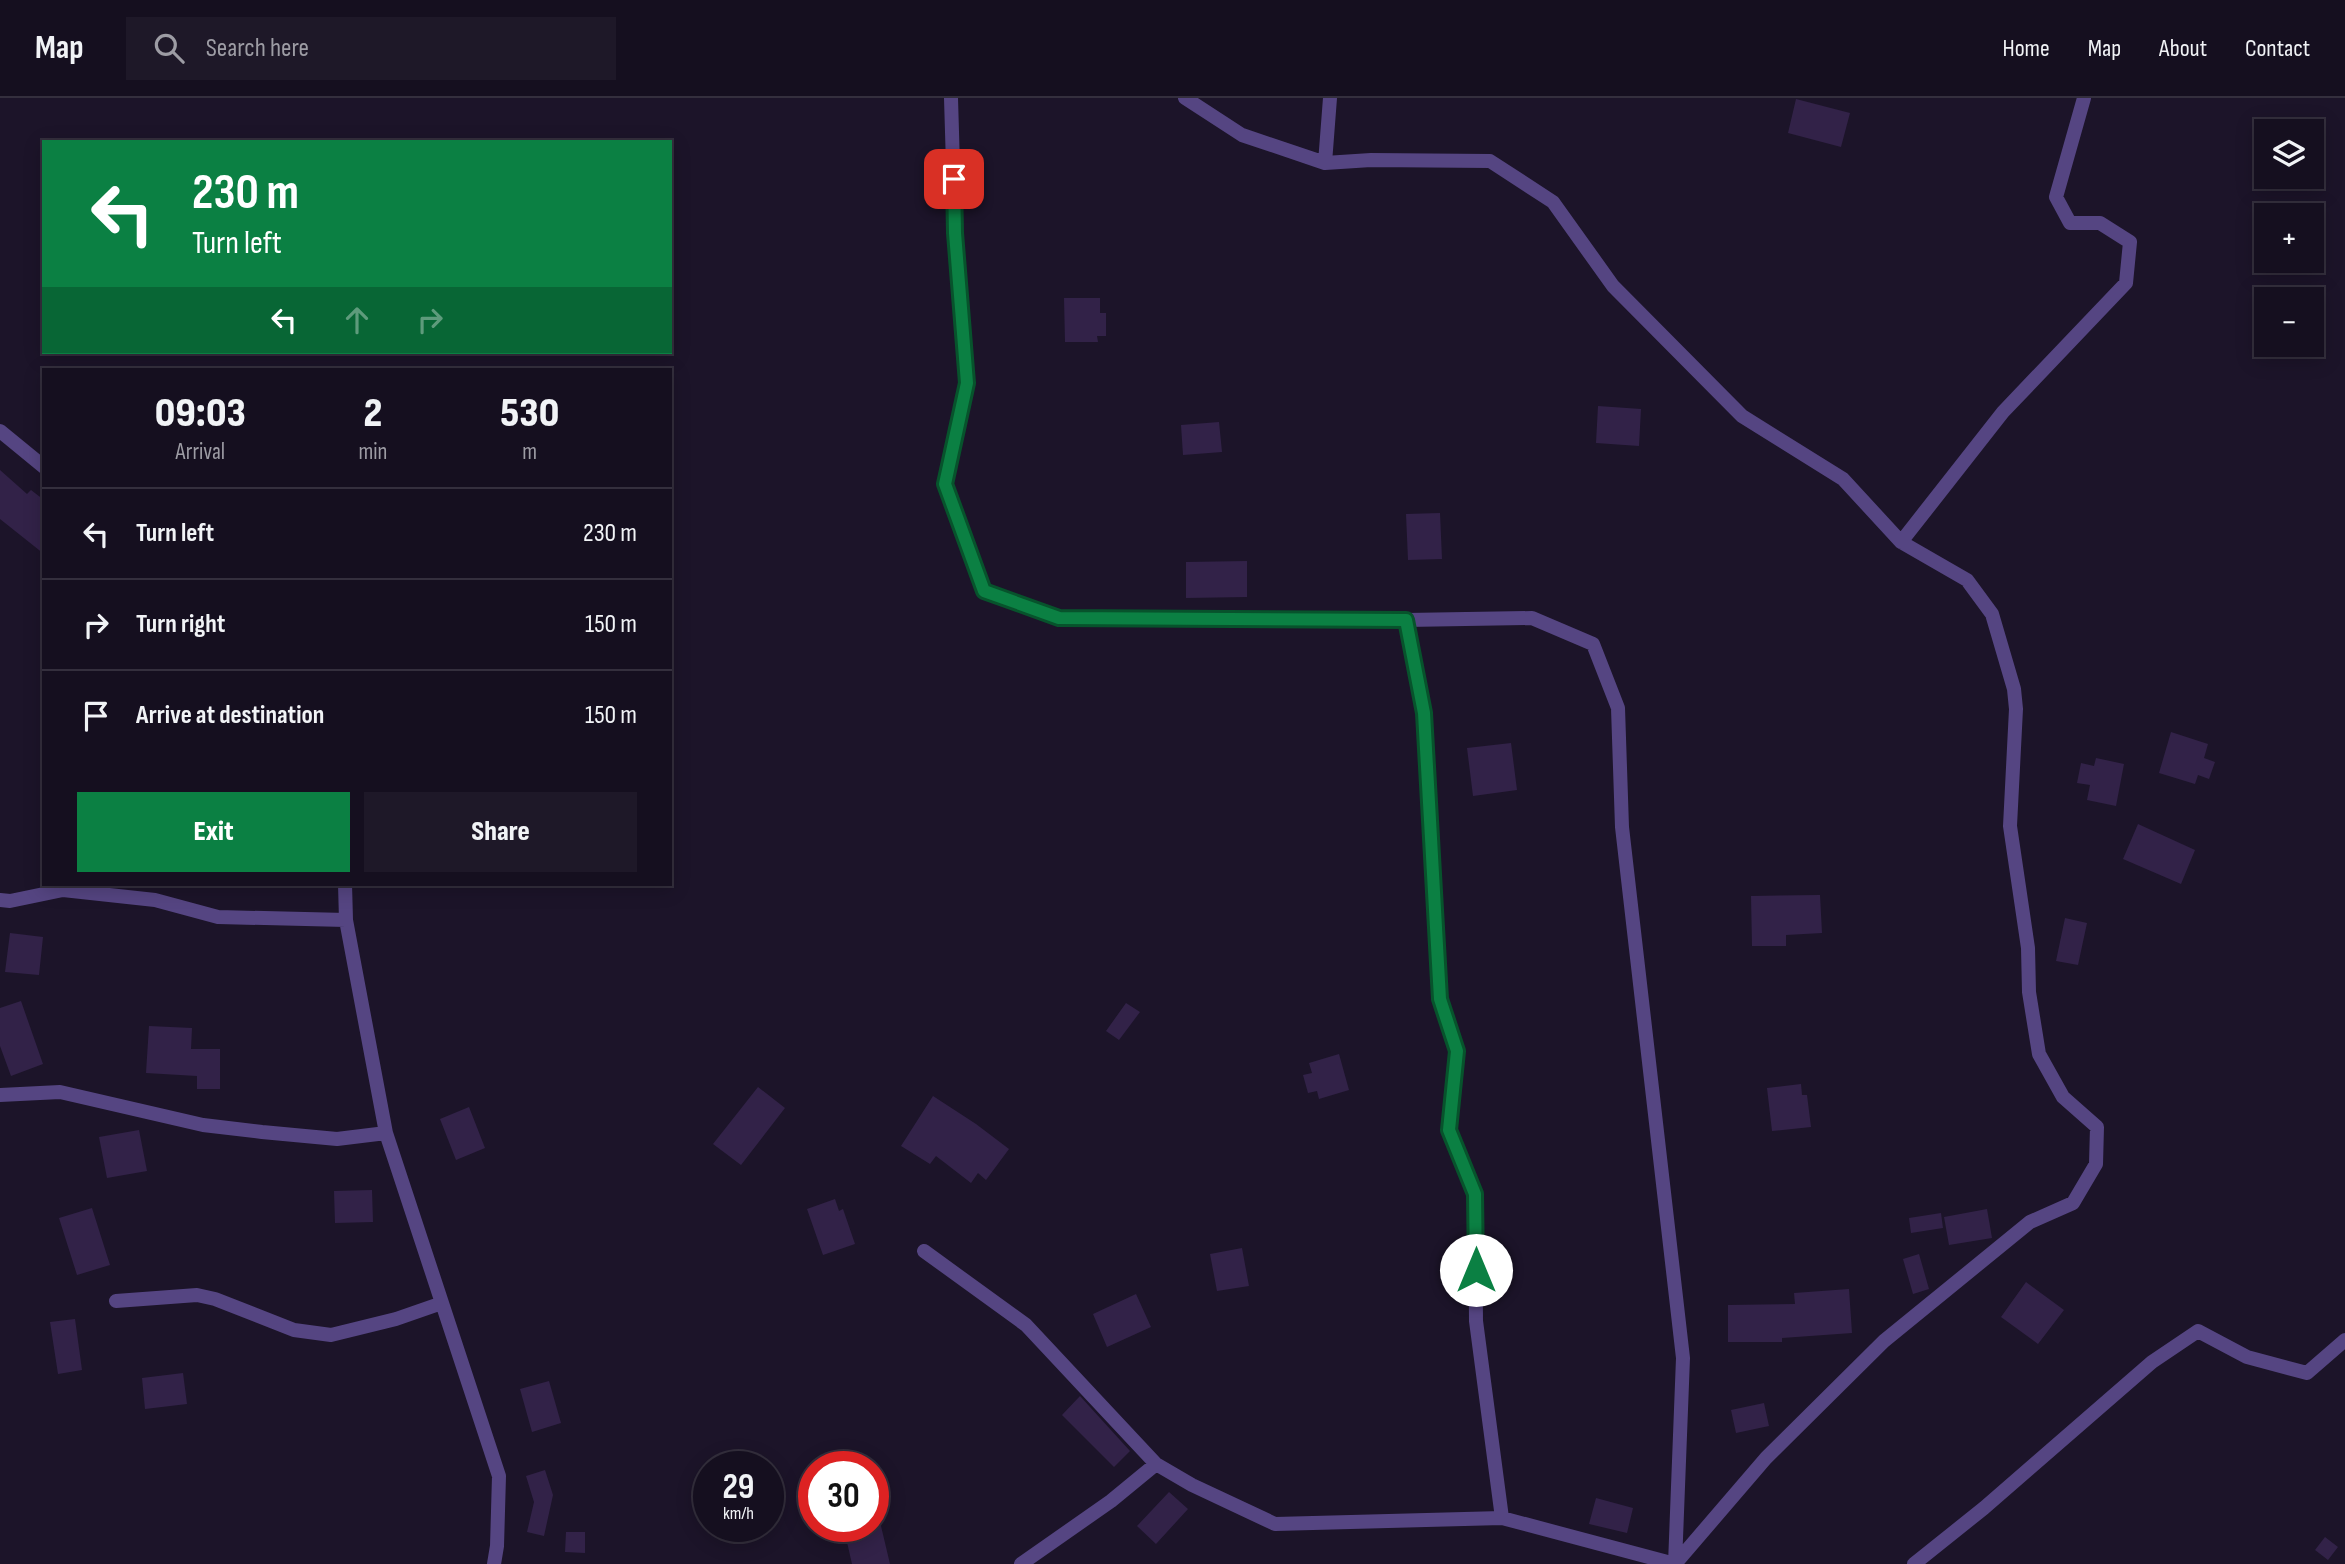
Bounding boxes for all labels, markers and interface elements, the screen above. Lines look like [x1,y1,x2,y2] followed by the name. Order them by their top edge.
[126,17,616,80] search box
[35,28,84,68] text: Map
[150,29,188,67] icon: search
[206,33,309,64] text: Search here
[2002,34,2050,63] text: Home
[2088,34,2121,63] text: Map
[2159,34,2207,63] text: About
[2245,34,2310,63] text: Contact
[2254,119,2324,357] map controls
[2254,119,2324,189] button: layers
[924,149,984,209] pin
[935,160,973,198] icon: arrive
[192,164,299,223] text: 230 m
[77,168,168,259] icon: left
[2254,203,2324,273] button: +
[192,224,282,263] text: Turn left
[2254,287,2324,357] button: −
[265,301,303,339] icon: left
[338,301,376,339] icon: ahead
[411,301,449,339] icon: right
[155,388,246,439] text: 09:03
[364,388,382,439] text: 2
[500,388,559,439] text: 530
[176,438,225,466] text: Arrival
[359,438,387,466] text: min
[522,438,537,466] text: m
[77,515,115,553] icon: left
[136,518,214,549] text: Turn left
[583,518,637,549] text: 230 m
[77,606,115,644] icon: right
[136,609,225,640] text: Turn right
[585,609,637,640] text: 150 m
[77,697,115,735] icon: arrive
[136,700,324,731] text: Arrive at destination
[585,700,637,731] text: 150 m
[77,792,350,872] button: Exit
[364,792,637,872] button: Share
[1439,1233,1513,1307] position arrow
[798,1451,889,1542] speed limit sign: 30
[723,1466,754,1509] text: 29
[723,1503,754,1524] text: km/h

